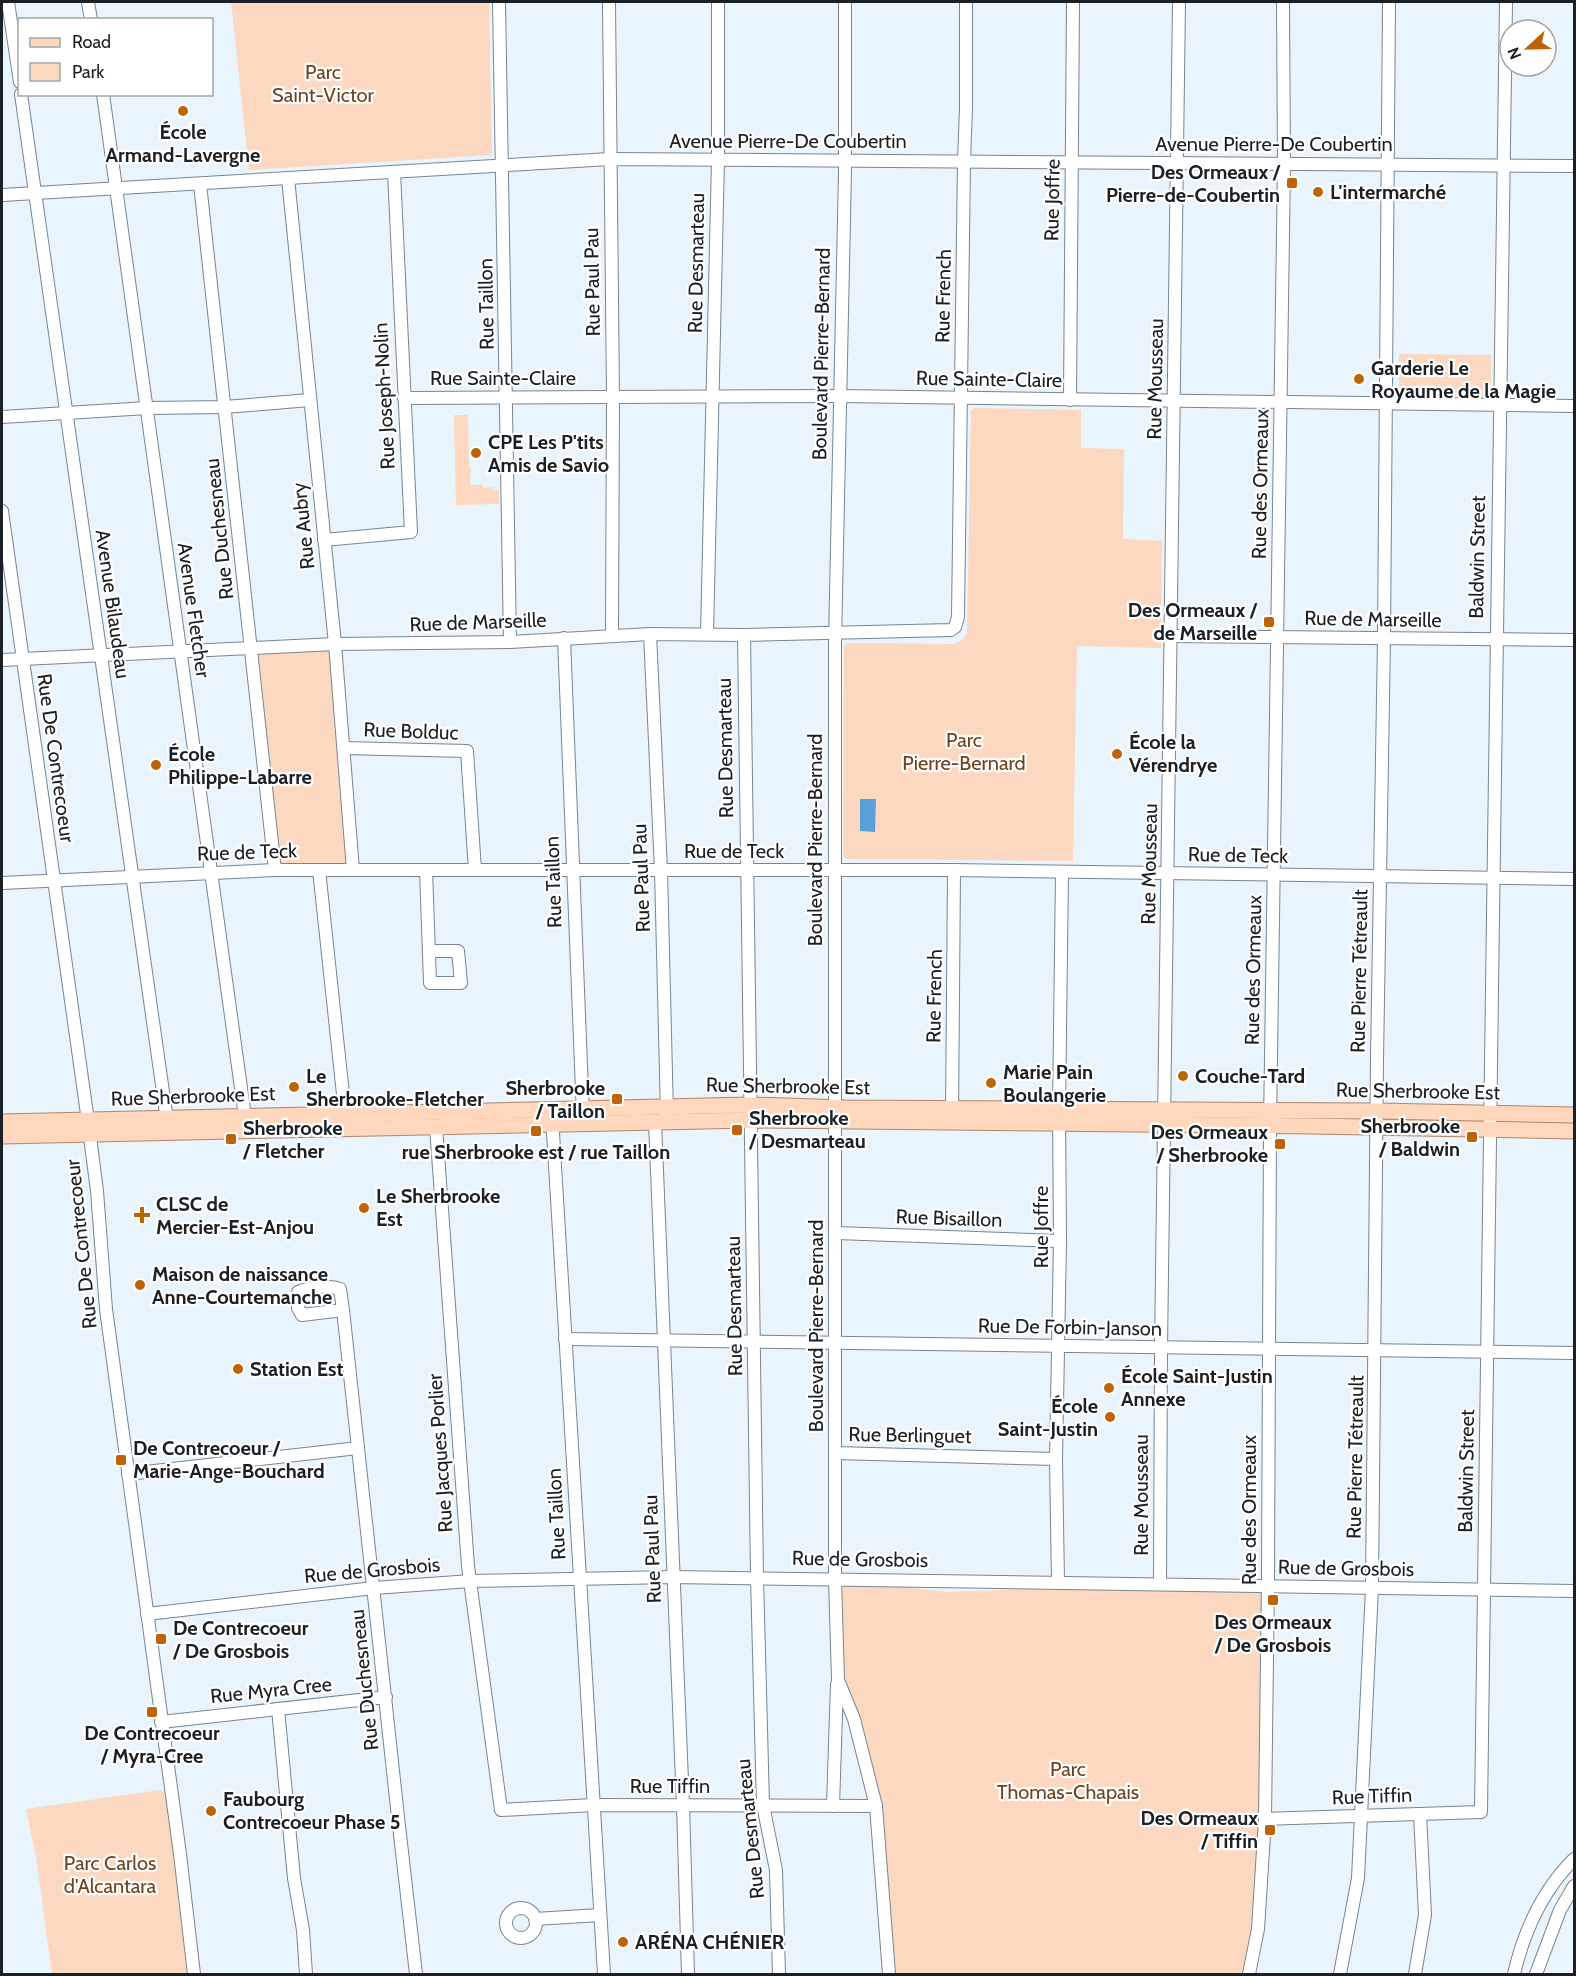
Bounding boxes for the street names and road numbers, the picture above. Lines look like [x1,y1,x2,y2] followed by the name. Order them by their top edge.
[669,129,907,153] street label: Avenue Pierre-De Coubertin
[1155,132,1393,156] street label: Avenue Pierre-De Coubertin
[1039,159,1065,241] street label: Rue Joffre
[683,193,709,333] street label: Rue Desmarteau
[579,227,605,337] street label: Rue Paul Pau
[807,248,835,460] street label: Boulevard Pierre-Bernard
[930,249,956,343] street label: Rue French
[473,258,499,350] street label: Rue Taillon
[1142,318,1168,440] street label: Rue Mousseau
[368,322,400,470] street label: Rue Joseph-Nolin
[430,366,576,390] street label: Rue Sainte-Claire
[916,366,1062,392] street label: Rue Sainte-Claire
[1247,408,1273,559] street label: Rue des Ormeaux
[200,457,238,601] street label: Rue Duchesneau
[287,481,319,571] street label: Rue Aubry
[1464,495,1490,619] street label: Baldwin Street
[91,528,135,680] street label: Avenue Bilaudeau
[173,541,215,680] street label: Avenue Fletcher
[1304,606,1442,632] street label: Rue de Marseille
[409,608,547,636] street label: Rue de Marseille
[32,672,80,845] street label: Rue De Contrecoeur
[712,678,738,818] street label: Rue Desmarteau
[363,717,459,745] street label: Rue Bolduc
[803,734,827,946] street label: Boulevard Pierre-Bernard
[1136,803,1162,925] street label: Rue Mousseau
[627,823,655,933] street label: Rue Paul Pau
[539,836,567,928] street label: Rue Taillon
[196,838,298,866] street label: Rue de Teck
[684,839,784,863] street label: Rue de Teck
[1188,842,1288,868] street label: Rue de Teck
[1346,889,1372,1053] street label: Rue Pierre Tétreault
[1240,894,1266,1045] street label: Rue des Ormeaux
[921,949,947,1043] street label: Rue French
[706,1073,871,1099] street label: Rue Sherbrooke Est
[1336,1078,1501,1104] street label: Rue Sherbrooke Est
[110,1081,276,1111] street label: Rue Sherbrooke Est
[60,1157,102,1330] street label: Rue De Contrecoeur
[1029,1186,1053,1268] street label: Rue Joffre
[895,1204,1003,1232] street label: Rue Bisaillon
[804,1220,828,1432] street label: Boulevard Pierre-Bernard
[721,1236,747,1376] street label: Rue Desmarteau
[978,1313,1162,1341] street label: Rue De Forbin-Janson
[422,1372,458,1533] street label: Rue Jacques Porlier
[1342,1375,1368,1539] street label: Rue Pierre Tétreault
[1453,1409,1479,1533] street label: Baldwin Street
[848,1422,972,1448] street label: Rue Berlinguet
[1129,1434,1153,1556] street label: Rue Mousseau
[1237,1434,1261,1585] street label: Rue des Ormeaux
[542,1468,570,1560] street label: Rue Taillon
[638,1494,666,1604] street label: Rue Paul Pau
[792,1546,928,1572] street label: Rue de Grosbois
[303,1552,441,1588] street label: Rue de Grosbois
[1278,1555,1414,1581] street label: Rue de Grosbois
[345,1608,383,1752] street label: Rue Duchesneau
[209,1672,333,1708] street label: Rue Myra Cree
[731,1758,769,1900] street label: Rue Desmarteau
[630,1774,710,1798] street label: Rue Tiffin
[1331,1783,1413,1809] street label: Rue Tiffin

